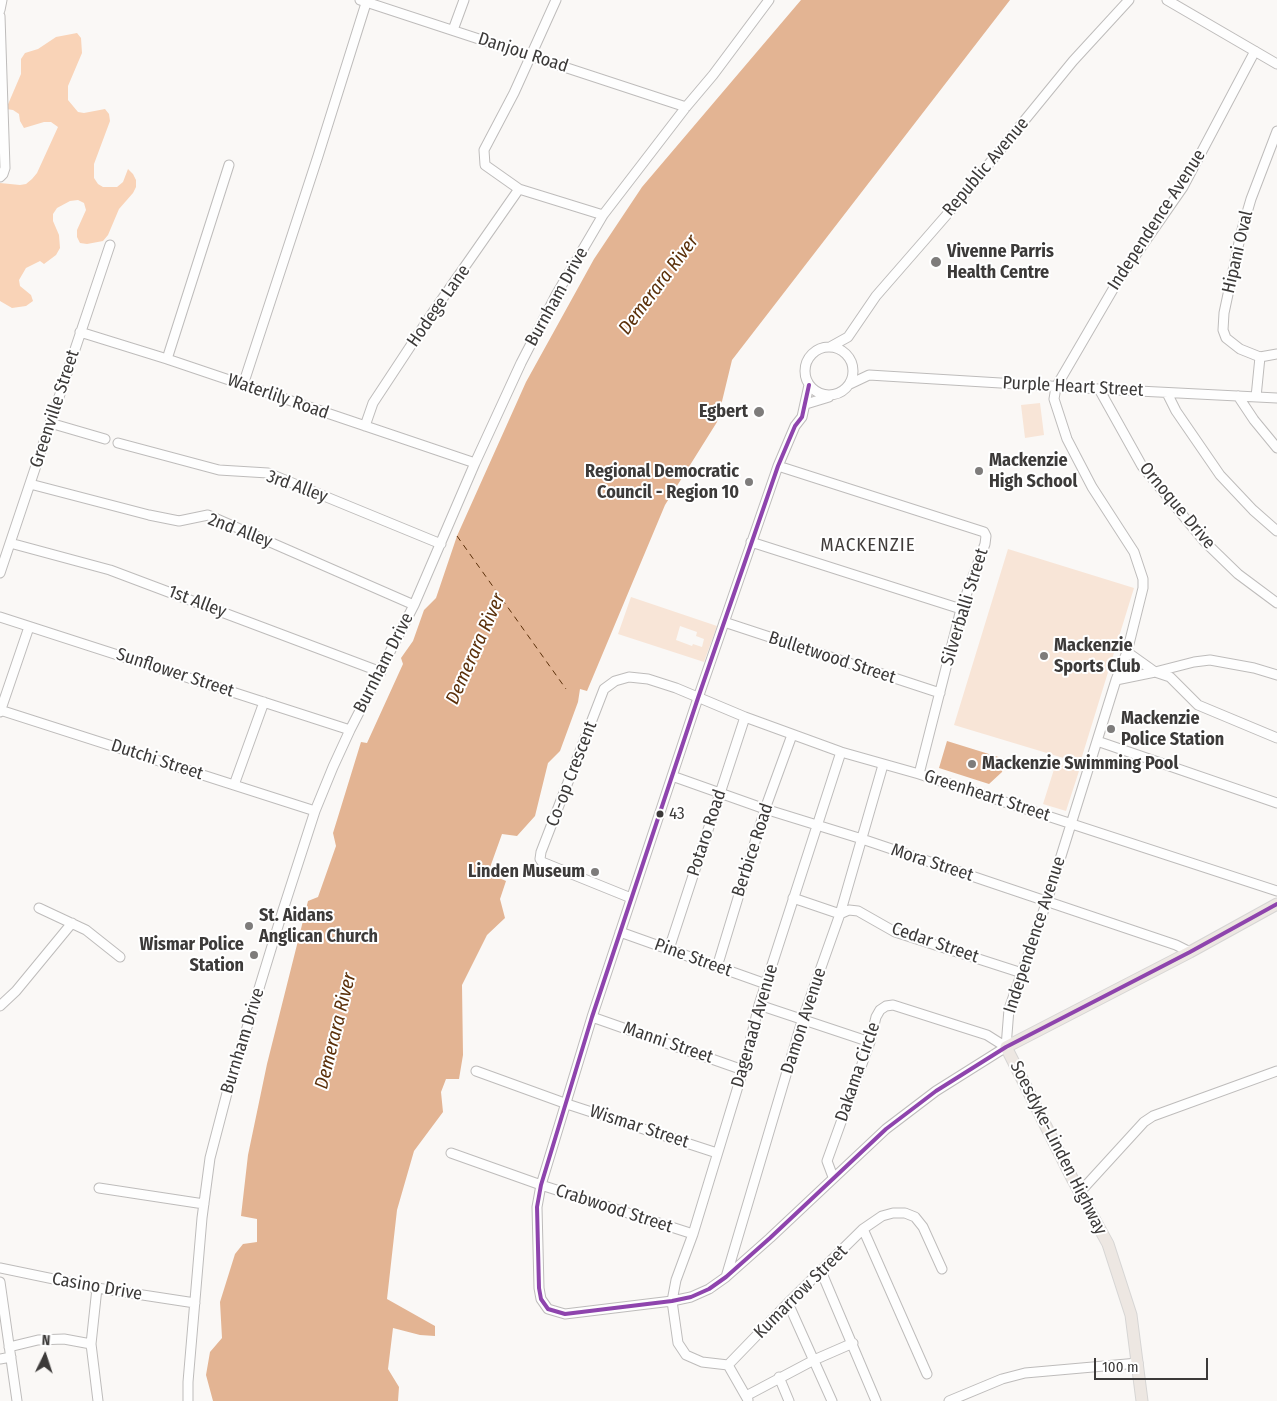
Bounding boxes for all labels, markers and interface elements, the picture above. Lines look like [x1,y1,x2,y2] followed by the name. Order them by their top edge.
[475,28,571,78] street label: Danjou Road
[938,113,1034,221] street label: Republic Avenue
[1103,146,1211,294] street label: Independence Avenue
[1218,208,1258,296] street label: Hipani Oval
[614,231,704,339] water label: Demerara River
[947,241,1054,284] place label: Vivenne Parris Health Centre
[521,244,593,350] street label: Burnham Drive
[929,255,943,269] marker: Vivenne Parris Health Centre
[403,261,475,351] street label: Hodege Lane
[26,347,84,471] street label: Greenville Street
[224,370,332,424] street label: Waterlily Road
[1002,373,1144,401] street label: Purple Heart Street
[699,401,748,423] place label: Egbert
[752,405,766,419] marker: Egbert
[989,450,1077,492] place label: Mackenzie High School
[1134,458,1220,554] street label: Ornoque Drive
[585,461,739,504] place label: Regional Democratic Council - Region 10
[973,465,985,477] marker: Mackenzie High School
[263,466,331,508] street label: 3rd Alley
[743,476,755,488] marker: Regional Democratic Council - Region 10
[205,509,275,553] street label: 2nd Alley
[819,535,917,557] district label: MACKENZIE
[937,546,993,668] street label: Silverballi Street
[165,581,229,623] street label: 1st Alley
[441,590,511,708] water label: Demerara River
[350,609,418,717] street label: Burnham Drive
[766,627,898,689] street label: Bulletwood Street
[1054,635,1141,678] place label: Mackenzie Sports Club
[113,644,237,702] street label: Sunflower Street
[1038,650,1050,662] marker: Mackenzie Sports Club
[1121,708,1224,751] place label: Mackenzie Police Station
[542,718,602,830] street label: Co-op Crescent
[1105,723,1117,735] marker: Mackenzie Police Station
[108,735,206,785] street label: Dutchi Street
[982,753,1178,775] place label: Mackenzie Swimming Pool
[966,758,978,770] marker: Mackenzie Swimming Pool
[921,765,1053,827] street label: Greenheart Street
[683,787,731,879] street label: Potaro Road
[728,801,778,899] street label: Berbice Road
[669,804,685,824] place label: 43
[655,809,665,819] marker: 43
[888,840,976,886] street label: Mora Street
[999,854,1071,1016] street label: Independence Avenue
[468,861,585,883] place label: Linden Museum
[589,866,601,878] marker: Linden Museum
[259,905,378,948] place label: St. Aidans Anglican Church
[889,918,981,968] street label: Cedar Street
[243,920,255,932] marker: St. Aidans Anglican Church
[139,934,244,976] place label: Wismar Police Station
[651,934,735,982] street label: Pine Street
[248,949,260,961] marker: Wismar Police Station
[727,962,783,1090] street label: Dageraad Avenue
[777,965,831,1077] street label: Damon Avenue
[311,971,361,1091] water label: Demerara River
[217,985,269,1097] street label: Burnham Drive
[620,1018,716,1068] street label: Manni Street
[831,1019,885,1125] street label: Dakama Circle
[1005,1057,1111,1239] street label: Soesdyke-Linden Highway
[587,1101,691,1153] street label: Wismar Street
[553,1180,675,1238] street label: Crabwood Street
[750,1241,852,1343] street label: Kumarrow Street
[50,1268,144,1306] street label: Casino Drive
[20,1331,70,1381] north arrow
[41,1332,51,1349] text: N
[1097,1348,1211,1380] scale bar
[1102,1358,1139,1376] text: 100 m

